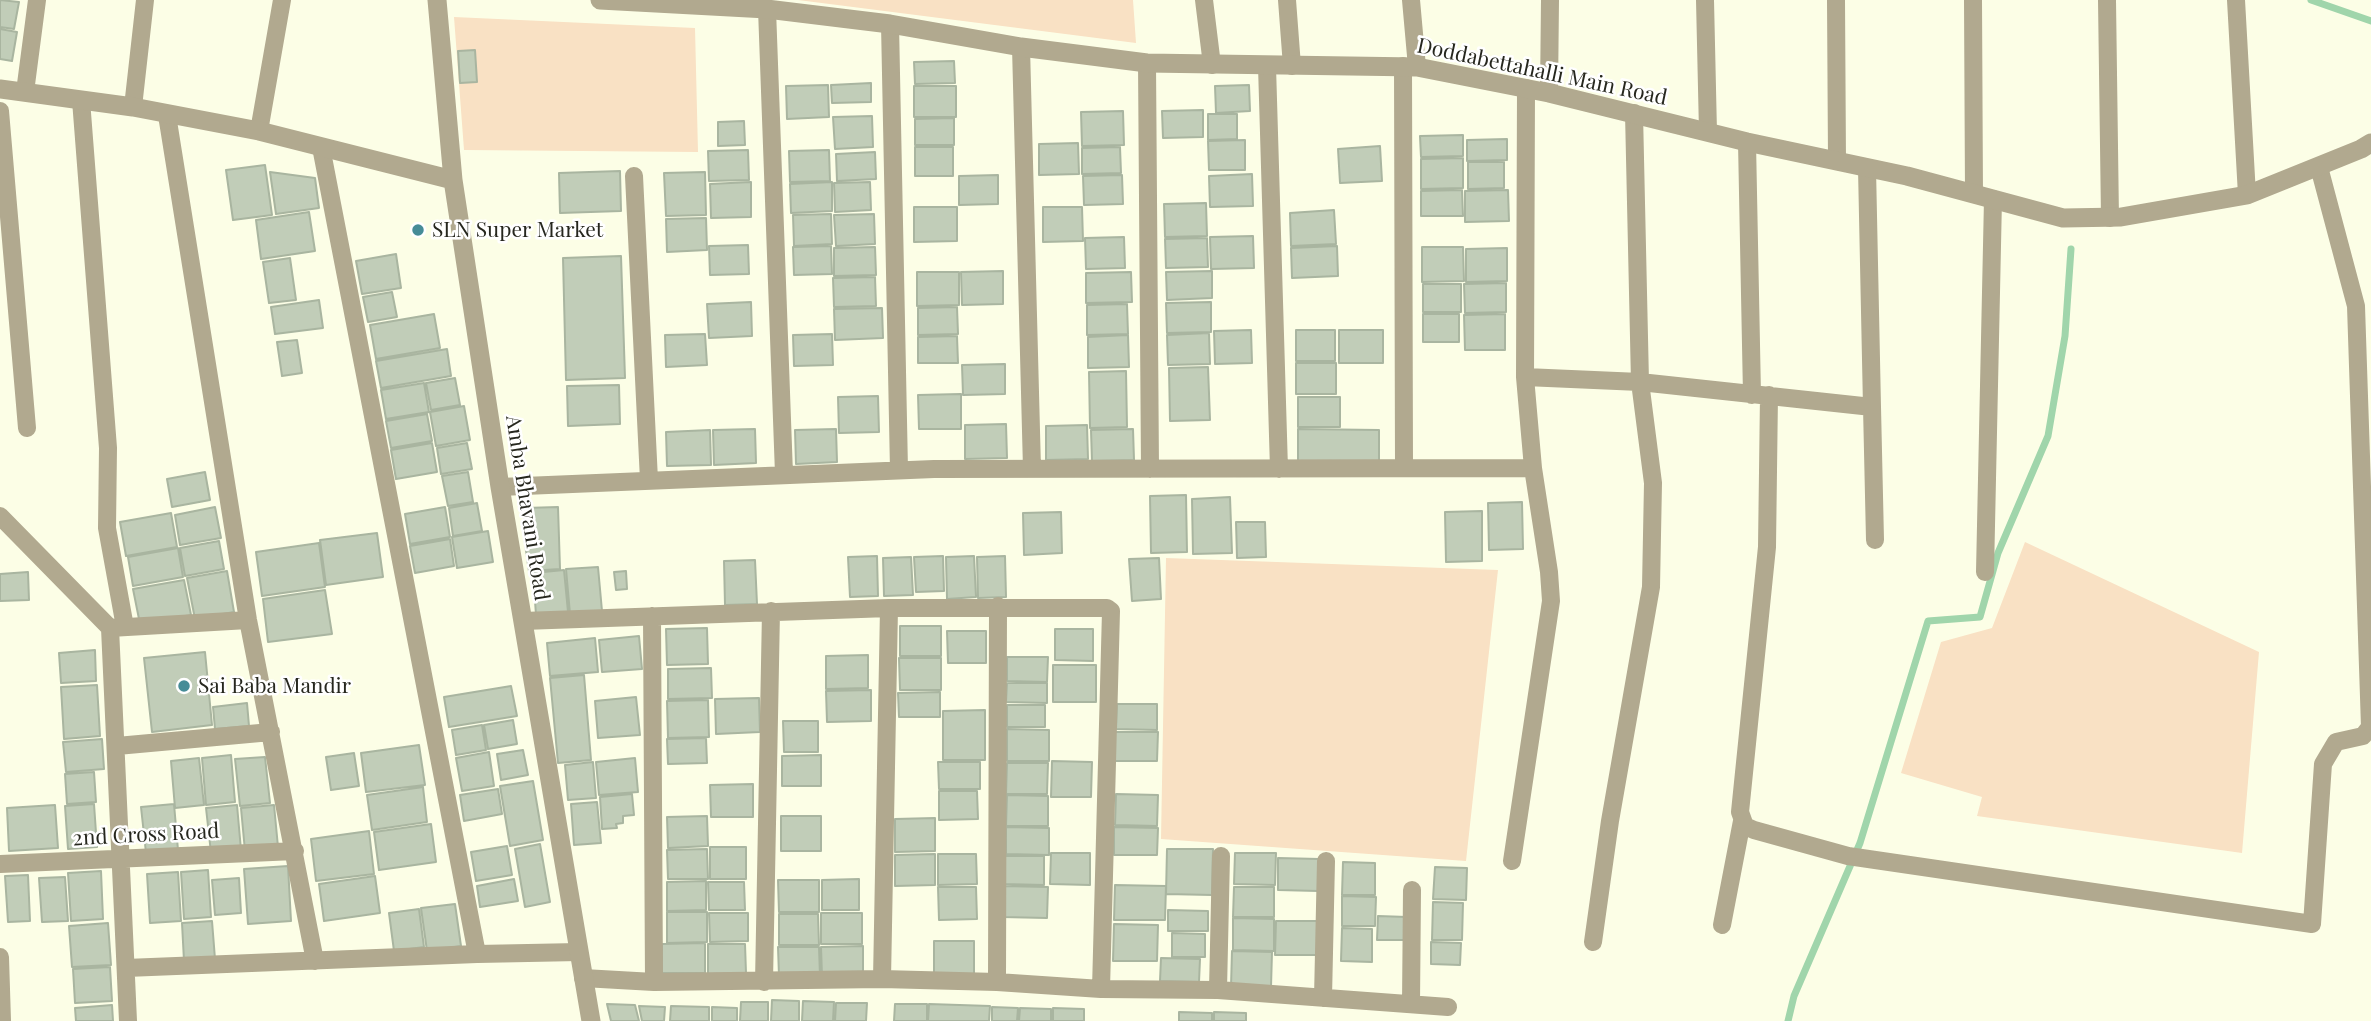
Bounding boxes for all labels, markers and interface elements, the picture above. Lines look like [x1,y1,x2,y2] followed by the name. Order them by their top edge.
[1415,33,1669,111] street label: Doddabettahalli Main Road
[432,217,603,243] place label: SLN Super Market
[410,222,426,238] marker: SLN Super Market
[500,414,554,602] street label: Amba Bhavani Road
[198,673,351,699] place label: Sai Baba Mandir
[176,678,192,694] marker: Sai Baba Mandir
[72,819,220,851] street label: 2nd Cross Road

